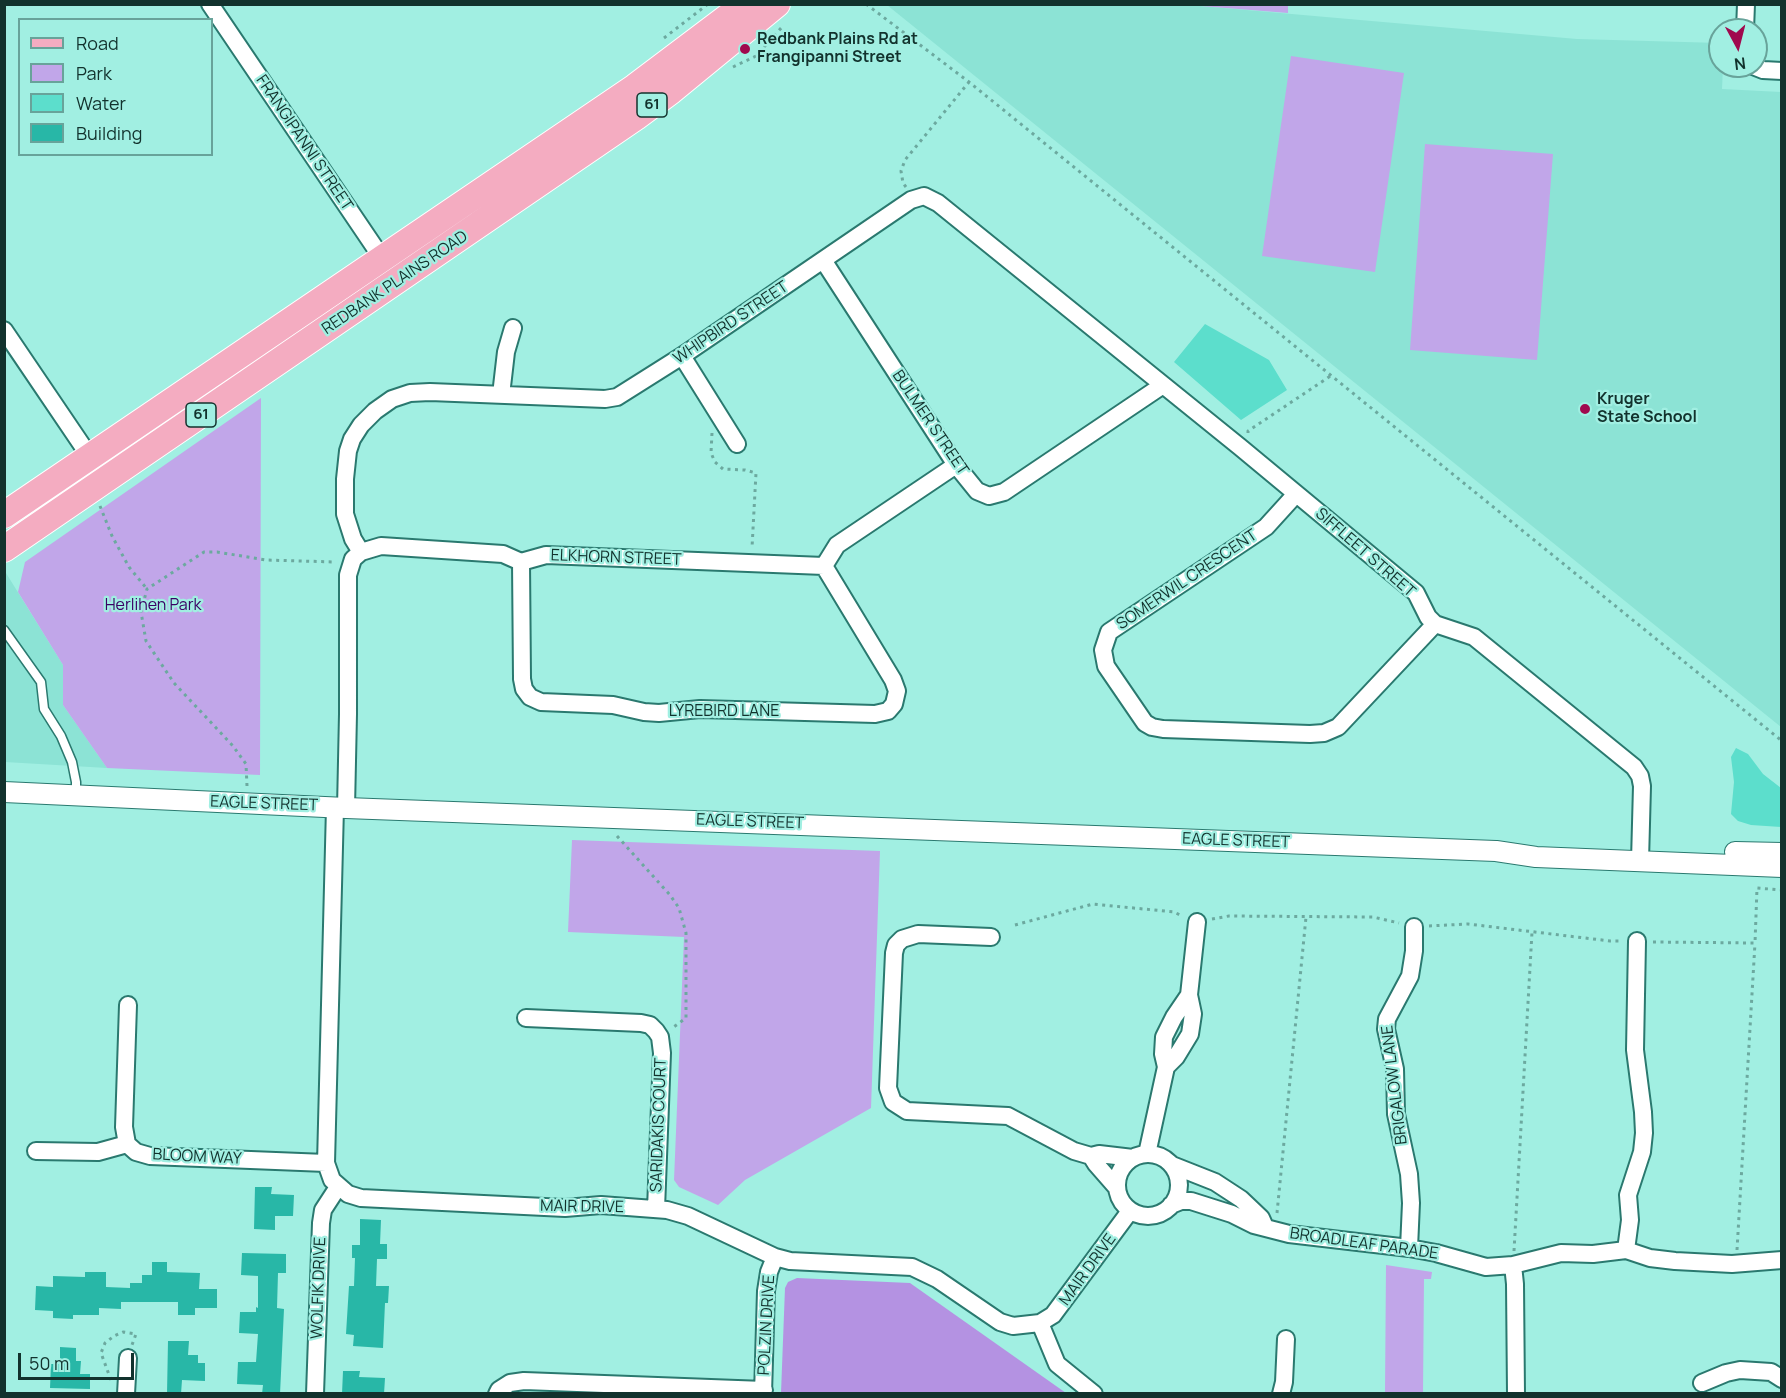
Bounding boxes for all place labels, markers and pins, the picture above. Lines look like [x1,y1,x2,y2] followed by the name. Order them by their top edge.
[757,30,918,68] place label: Redbank Plains Rd at Frangipanni Street
[738,42,752,56] marker: Redbank Plains Rd at Frangipanni Street
[1597,390,1697,428] place label: Kruger State School
[1578,402,1592,416] marker: Kruger State School

